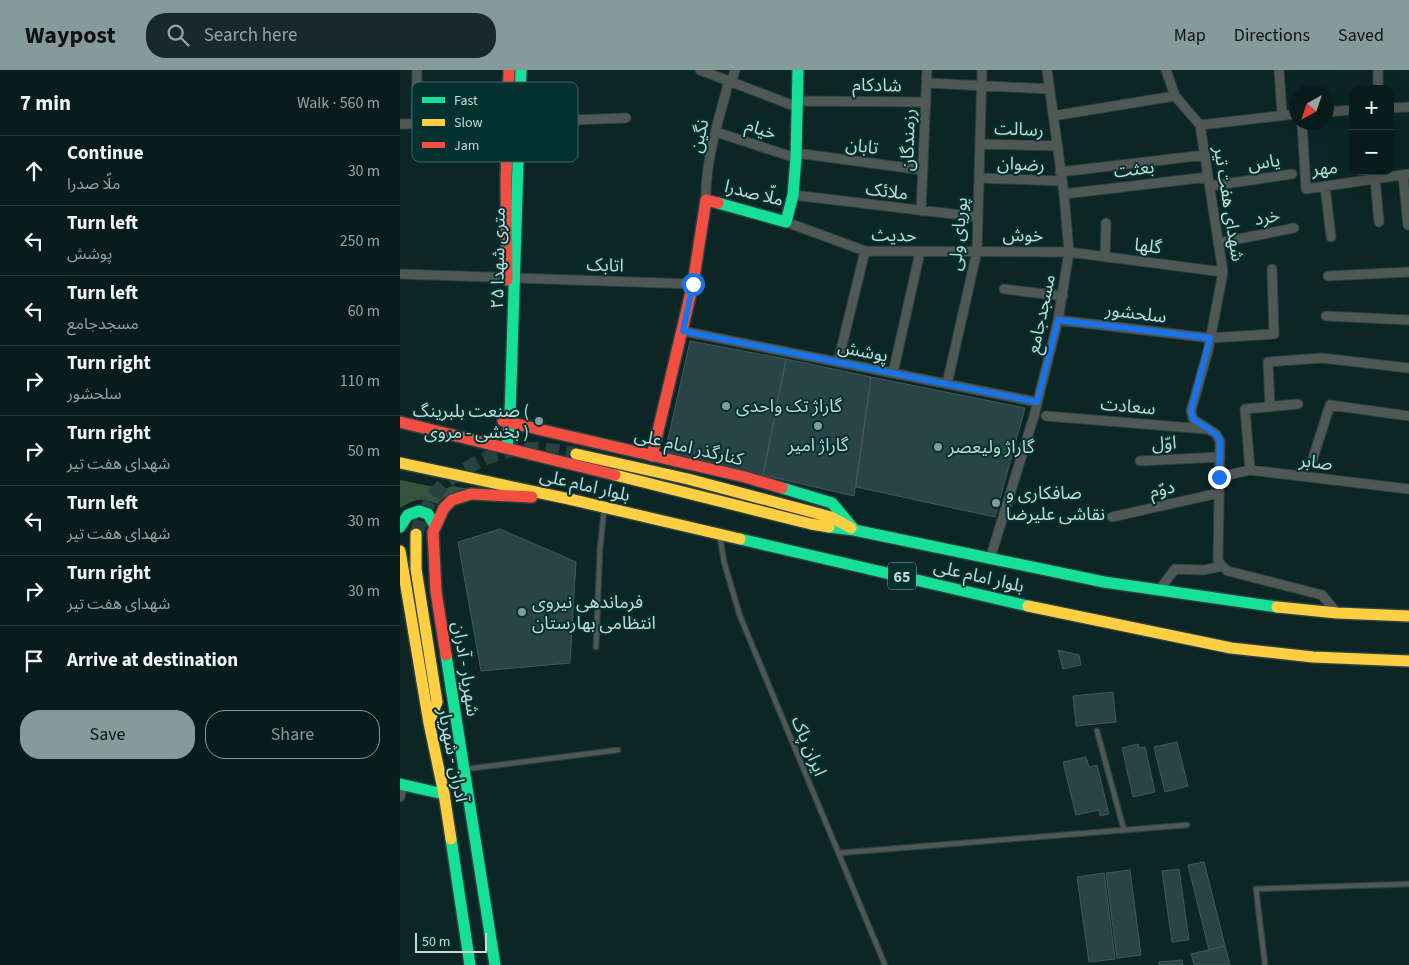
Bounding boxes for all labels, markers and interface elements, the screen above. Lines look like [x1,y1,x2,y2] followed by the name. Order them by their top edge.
[146,13,496,58] search box
[25,18,116,53] text: Waypost
[164,21,192,49] icon: search
[204,22,297,49] text: Search here
[1174,23,1206,48] text: Map
[1234,23,1310,48] text: Directions
[1338,23,1384,48] text: Saved
[852,73,902,99] street label: شادکام
[412,82,578,162] legend
[1289,85,1334,130] north arrow
[1349,85,1394,175] map controls
[1349,85,1394,130] button: +
[20,88,71,118] text: 7 min
[454,91,478,111] text: Fast
[297,92,380,114] text: Walk · 560 m
[895,108,922,172] street label: رزمندگان
[454,113,483,133] text: Slow
[742,113,780,147] street label: خیام
[994,116,1044,143] street label: رسالت
[684,117,715,155] street label: نگین
[1349,130,1394,175] button: −
[844,132,880,161] street label: تابان
[454,136,479,156] text: Jam
[67,140,144,167] text: Continue
[1207,144,1250,263] street label: شهدای هفت تیر
[1246,148,1282,177] street label: یاس
[997,151,1045,178] street label: رضوان
[1112,155,1156,184] street label: بعثت
[1310,155,1339,182] street label: مهر
[20,157,48,185] icon: ahead
[348,160,380,182] text: 30 m
[722,172,787,213] street label: ملّا صدرا
[67,173,120,195] text: ملّا صدرا
[864,176,910,207] street label: ملائک
[943,196,974,272] street label: پوریای ولی
[1252,203,1282,232] street label: خرد
[485,207,512,309] street label: ۲۵ متری شهدا
[67,210,138,237] text: Turn left
[871,223,917,248] street label: حدیث
[1002,223,1044,248] street label: خوش
[20,227,48,255] icon: left
[340,230,380,252] text: 250 m
[1133,232,1164,261] street label: گلها
[67,243,112,265] text: پوشش
[586,252,624,279] street label: اتابک
[1021,272,1063,356] street label: مسجدجامع
[682,273,705,296] route start
[67,280,138,307] text: Turn left
[20,297,48,325] icon: left
[1103,297,1168,330] street label: سلحشور
[348,300,380,322] text: 60 m
[67,313,139,335] text: مسجدجامع
[836,334,890,369] street label: پوشش
[67,350,151,377] text: Turn right
[20,367,48,395] icon: right
[340,370,380,392] text: 110 m
[67,383,122,405] text: سلحشور
[1099,392,1157,421] street label: سعادت
[736,394,843,419] place label: گاراژ تک واحدی
[413,399,529,445] place label: صنعت بلبرینگ ( بخشی - مروی )
[720,400,732,412] marker: گاراژ تک واحدی
[533,415,545,427] marker: صنعت بلبرینگ ( بخشی - مروی )
[67,420,151,447] text: Turn right
[812,420,824,432] marker: گاراژ امیر
[632,423,746,473] street label: کنارگذر امام علی
[1151,430,1177,457] street label: اوّل
[787,433,849,458] place label: گاراژ امیر
[947,435,1035,460] place label: گاراژ ولیعصر
[20,437,48,465] icon: right
[348,440,380,462] text: 50 m
[932,441,944,453] marker: گاراژ ولیعصر
[1297,448,1334,477] street label: صابر
[67,453,170,475] text: شهدای هفت تیر
[537,463,633,509] street label: بلوار امام علی
[1208,466,1231,489] route end
[1147,474,1178,505] street label: دوّم
[1006,481,1105,527] place label: صافکاری و نقاشی عليرضا
[67,490,138,517] text: Turn left
[990,497,1002,509] marker: صافکاری و نقاشی عليرضا
[20,507,48,535] icon: left
[348,510,380,532] text: 30 m
[67,523,170,545] text: شهدای هفت تیر
[931,554,1027,600] street label: بلوار امام علی
[67,560,151,587] text: Turn right
[888,562,916,590] road number: 65
[20,577,48,605] icon: right
[348,580,380,602] text: 30 m
[532,590,656,636] place label: فرماندهی نیروی انتظامی بهارستان
[67,593,170,615] text: شهدای هفت تیر
[516,606,528,618] marker: فرماندهی نیروی انتظامی بهارستان
[446,620,485,718] street label: شهریار - آدران
[20,647,48,675] icon: arrive
[67,647,238,674] text: Arrive at destination
[431,705,474,805] street label: آدران - شهریار
[20,710,195,759] button: Save
[205,710,380,759] button: Share
[785,712,832,780] street label: ایران پاک
[415,930,488,953] scale bar
[422,932,450,952] text: 50 m

